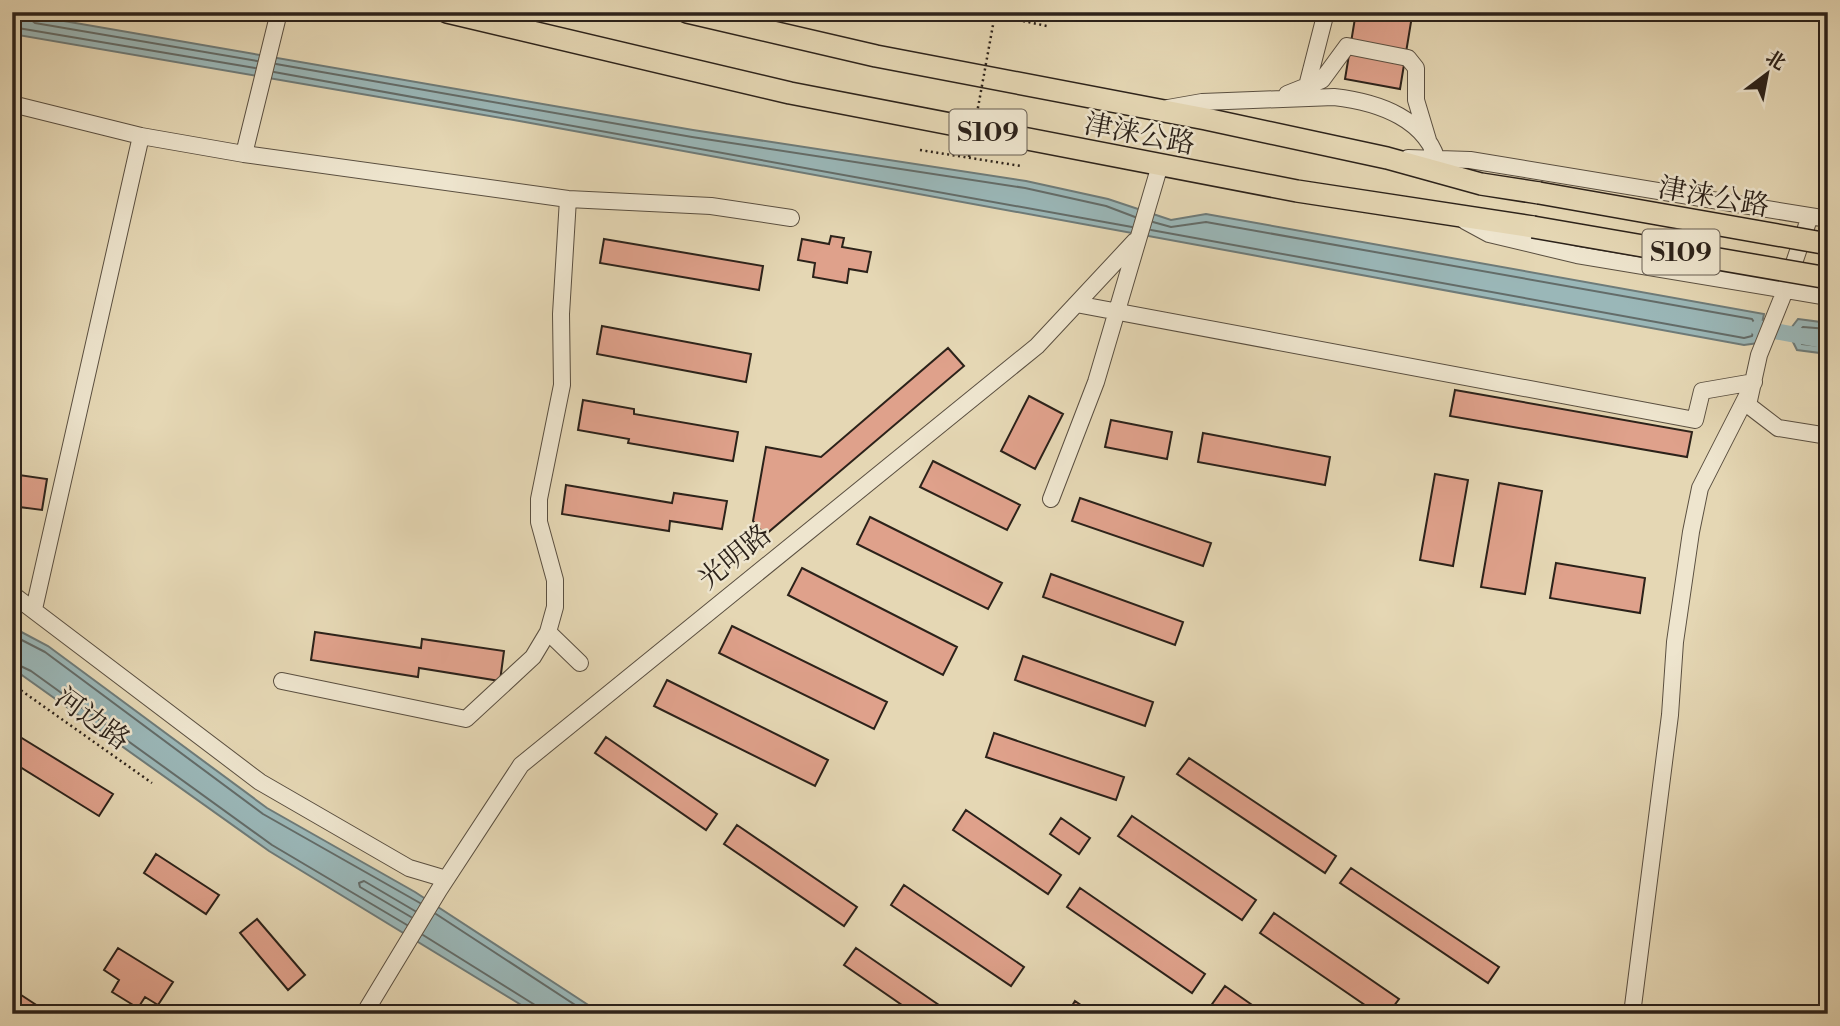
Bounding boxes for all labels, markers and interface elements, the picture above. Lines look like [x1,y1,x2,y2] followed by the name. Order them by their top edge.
[1731,38,1801,108] north arrow
[1761,45,1790,76] text: 北
[1081,107,1198,162] street label: 津涞公路
[950,110,1026,154] road number: S109
[1656,171,1772,224] street label: 津涞公路
[1642,230,1720,274] road number: S109
[691,517,779,597] street label: 光明路
[48,680,136,758] street label: 河边路

